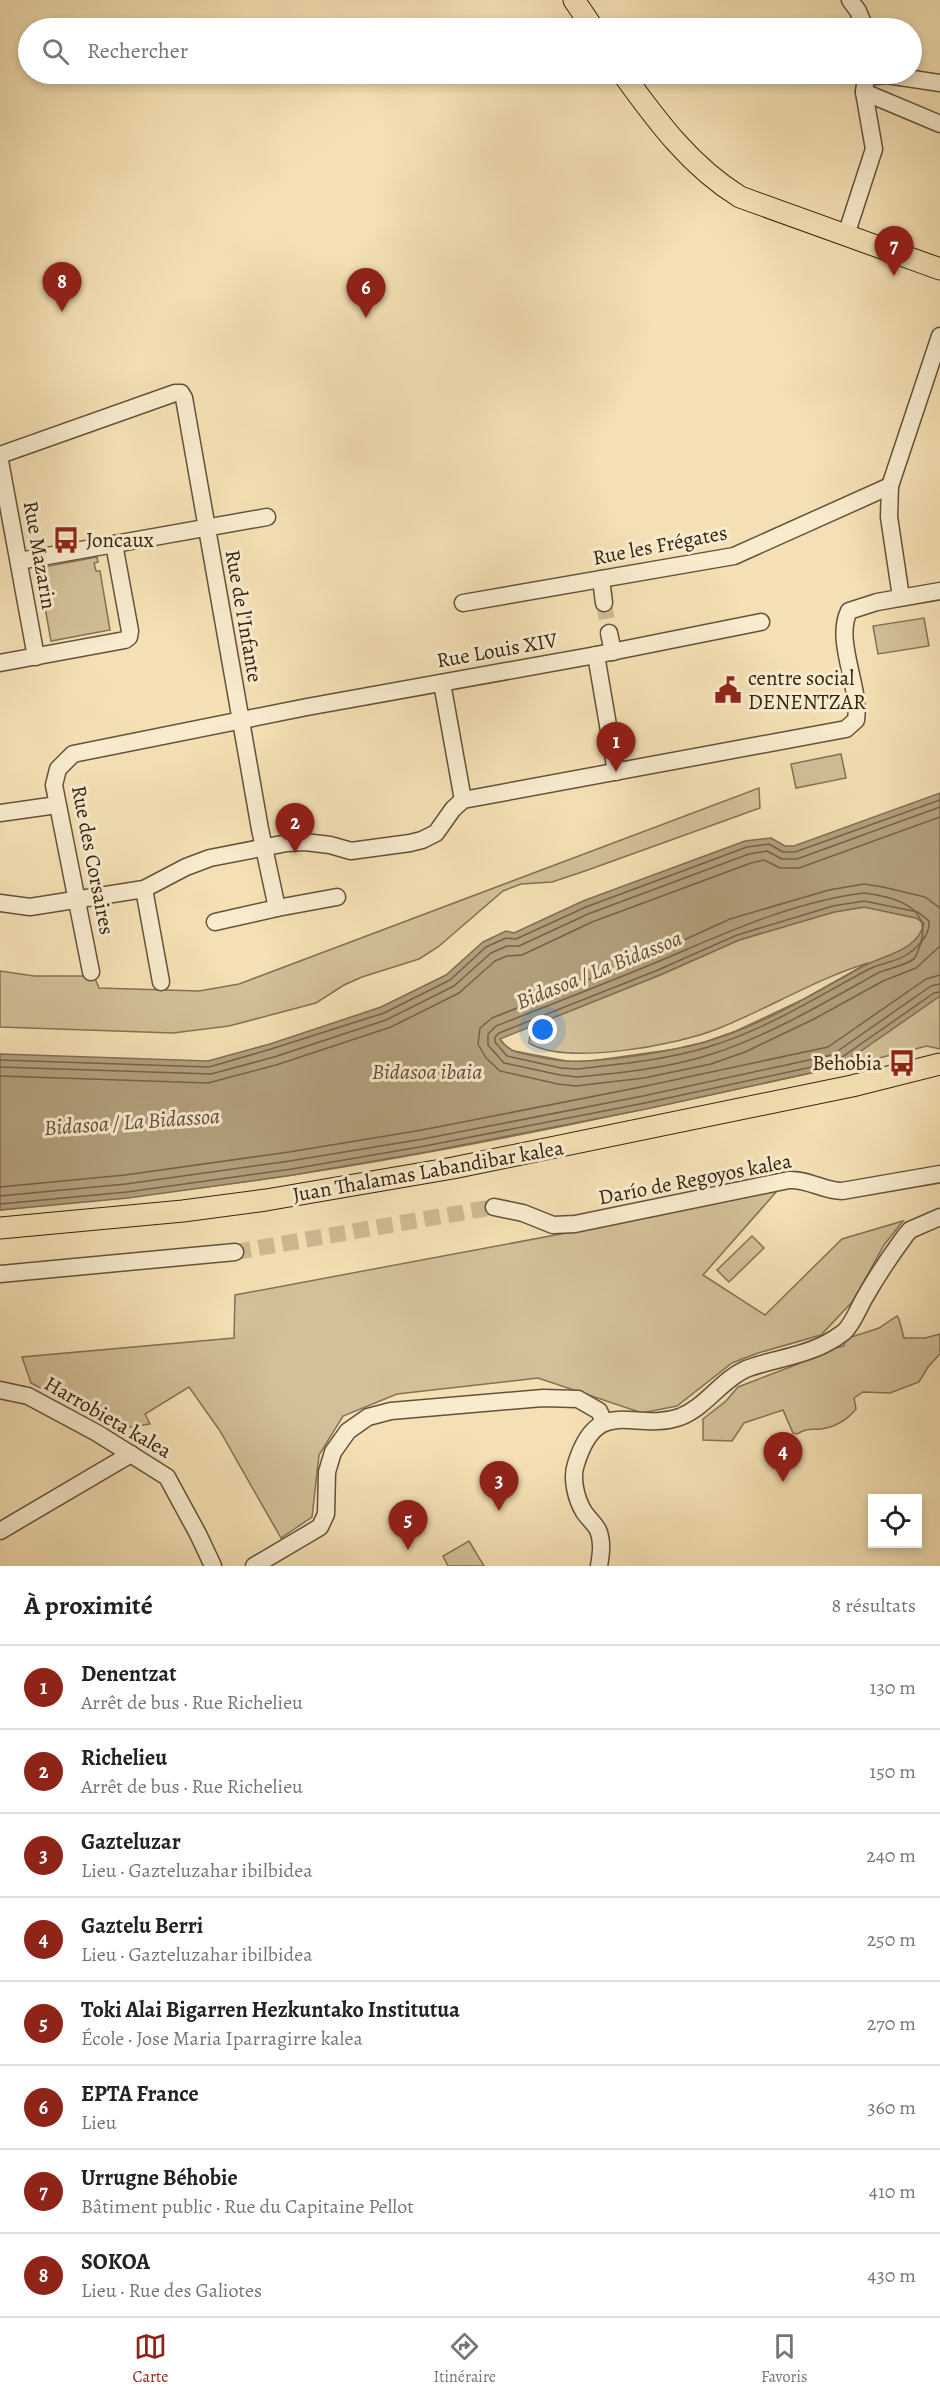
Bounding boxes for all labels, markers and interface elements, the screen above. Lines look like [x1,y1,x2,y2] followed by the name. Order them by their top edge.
[18,18,922,84] search box
[39,35,72,68] icon: search
[87,36,188,66] text: Rechercher
[874,226,914,276] pin: 7
[42,262,82,312] pin: 8
[346,268,386,318] pin: 6
[17,499,63,611] street label: Rue Mazarin
[590,518,730,572] street label: Rue les Frégates
[51,525,81,555] bus stop icon: Joncaux
[86,526,154,554] place label: Joncaux
[219,548,269,684] street label: Rue de l'Infante
[434,626,560,674] street label: Rue Louis XIV
[748,664,866,716] place label: centre social DENENTZAR
[713,675,743,705] public building icon: centre social DENENTZAR
[596,722,636,772] pin: 1
[65,783,121,937] street label: Rue des Corsaires
[276,804,314,853] pin: 2
[512,923,686,1017] water label: Bidasoa / La Bidassoa
[528,1015,557,1044] your location
[887,1048,917,1078] bus stop icon: Behobia
[812,1049,882,1077] place label: Behobia
[372,1057,482,1087] water label: Bidasoa ibaia
[43,1101,221,1143] water label: Bidasoa / La Bidassoa
[290,1133,566,1209] street label: Juan Thalamas Labandibar kalea
[596,1146,794,1211] street label: Darío de Regoyos kalea
[39,1369,177,1465] street label: Harrobieta kalea
[764,1432,802,1482] pin: 4
[480,1462,518,1511] pin: 3
[868,1494,922,1548] map controls
[868,1494,922,1548] button: locate
[388,1500,428,1550] pin: 5
[24,1588,153,1623] text: À proximité
[832,1592,916,1619] text: 8 résultats
[81,1659,177,1689] text: Denentzat
[40,1674,47,1701] text: 1
[870,1674,916,1701] text: 130 m
[81,1689,303,1716] text: Arrêt de bus · Rue Richelieu
[81,1743,167,1773] text: Richelieu
[39,1758,48,1785] text: 2
[869,1758,916,1785] text: 150 m
[81,1773,303,1800] text: Arrêt de bus · Rue Richelieu
[81,1827,181,1857] text: Gazteluzar
[39,1842,48,1869] text: 3
[866,1842,916,1869] text: 240 m
[81,1857,313,1884] text: Lieu · Gazteluzahar ibilbidea
[81,1911,203,1941] text: Gaztelu Berri
[39,1926,48,1953] text: 4
[867,1926,916,1953] text: 250 m
[81,1941,313,1968] text: Lieu · Gazteluzahar ibilbidea
[81,1995,460,2025] text: Toki Alai Bigarren Hezkuntako Institutua
[39,2010,48,2037] text: 5
[867,2010,916,2037] text: 270 m
[81,2025,363,2052] text: École · Jose Maria Iparragirre kalea
[81,2079,199,2109] text: EPTA France
[39,2094,48,2121] text: 6
[867,2094,916,2121] text: 360 m
[81,2109,117,2136] text: Lieu
[81,2163,238,2193] text: Urrugne Béhobie
[39,2178,48,2205] text: 7
[869,2178,916,2205] text: 410 m
[81,2193,414,2220] text: Bâtiment public · Rue du Capitaine Pellot
[81,2247,150,2277] text: SOKOA
[39,2262,48,2289] text: 8
[867,2262,916,2289] text: 430 m
[81,2277,262,2304] text: Lieu · Rue des Galiotes
[132,2330,169,2388] tab: Carte
[433,2330,496,2388] tab: Itinéraire
[761,2330,808,2388] tab: Favoris

